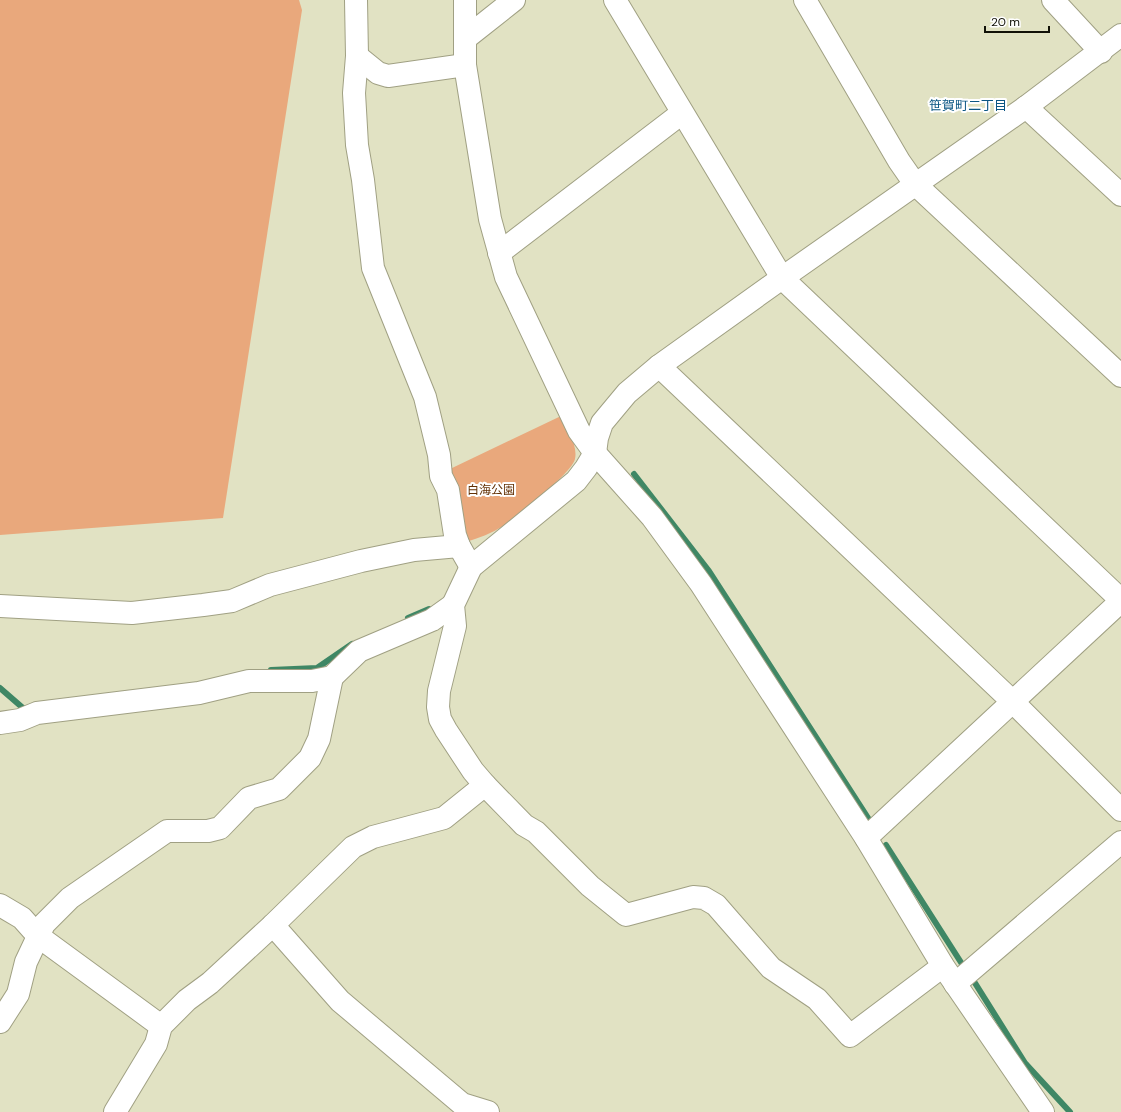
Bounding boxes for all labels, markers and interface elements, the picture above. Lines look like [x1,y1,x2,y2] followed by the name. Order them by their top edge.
[985,8,1049,34] scale bar
[991,14,1020,30] text: 20 m
[929,97,1007,114] district label: 笹賀町二丁目
[467,482,515,498] park label: 白海公園

